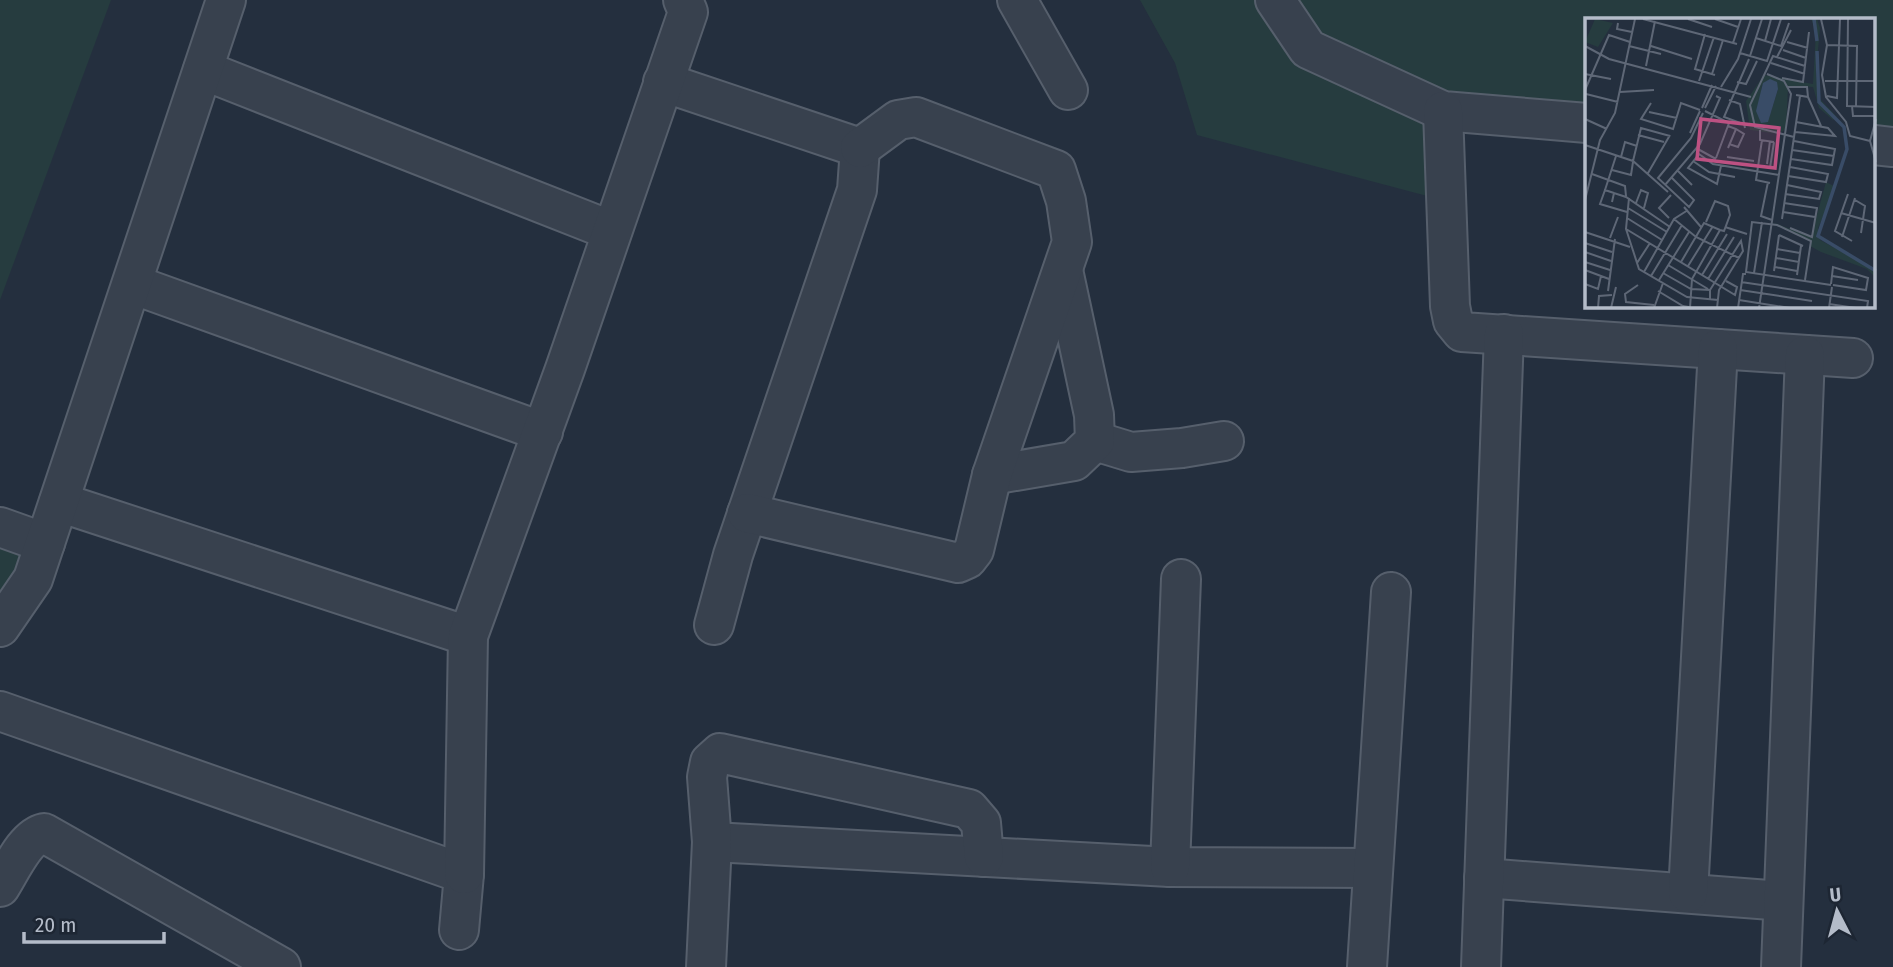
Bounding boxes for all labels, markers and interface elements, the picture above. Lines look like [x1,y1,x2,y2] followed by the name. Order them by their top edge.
[1585,18,1876,308] inset map
[1802,876,1872,946] north arrow
[1829,883,1842,907] text: U
[24,900,164,944] scale bar
[35,912,76,938] text: 20 m

